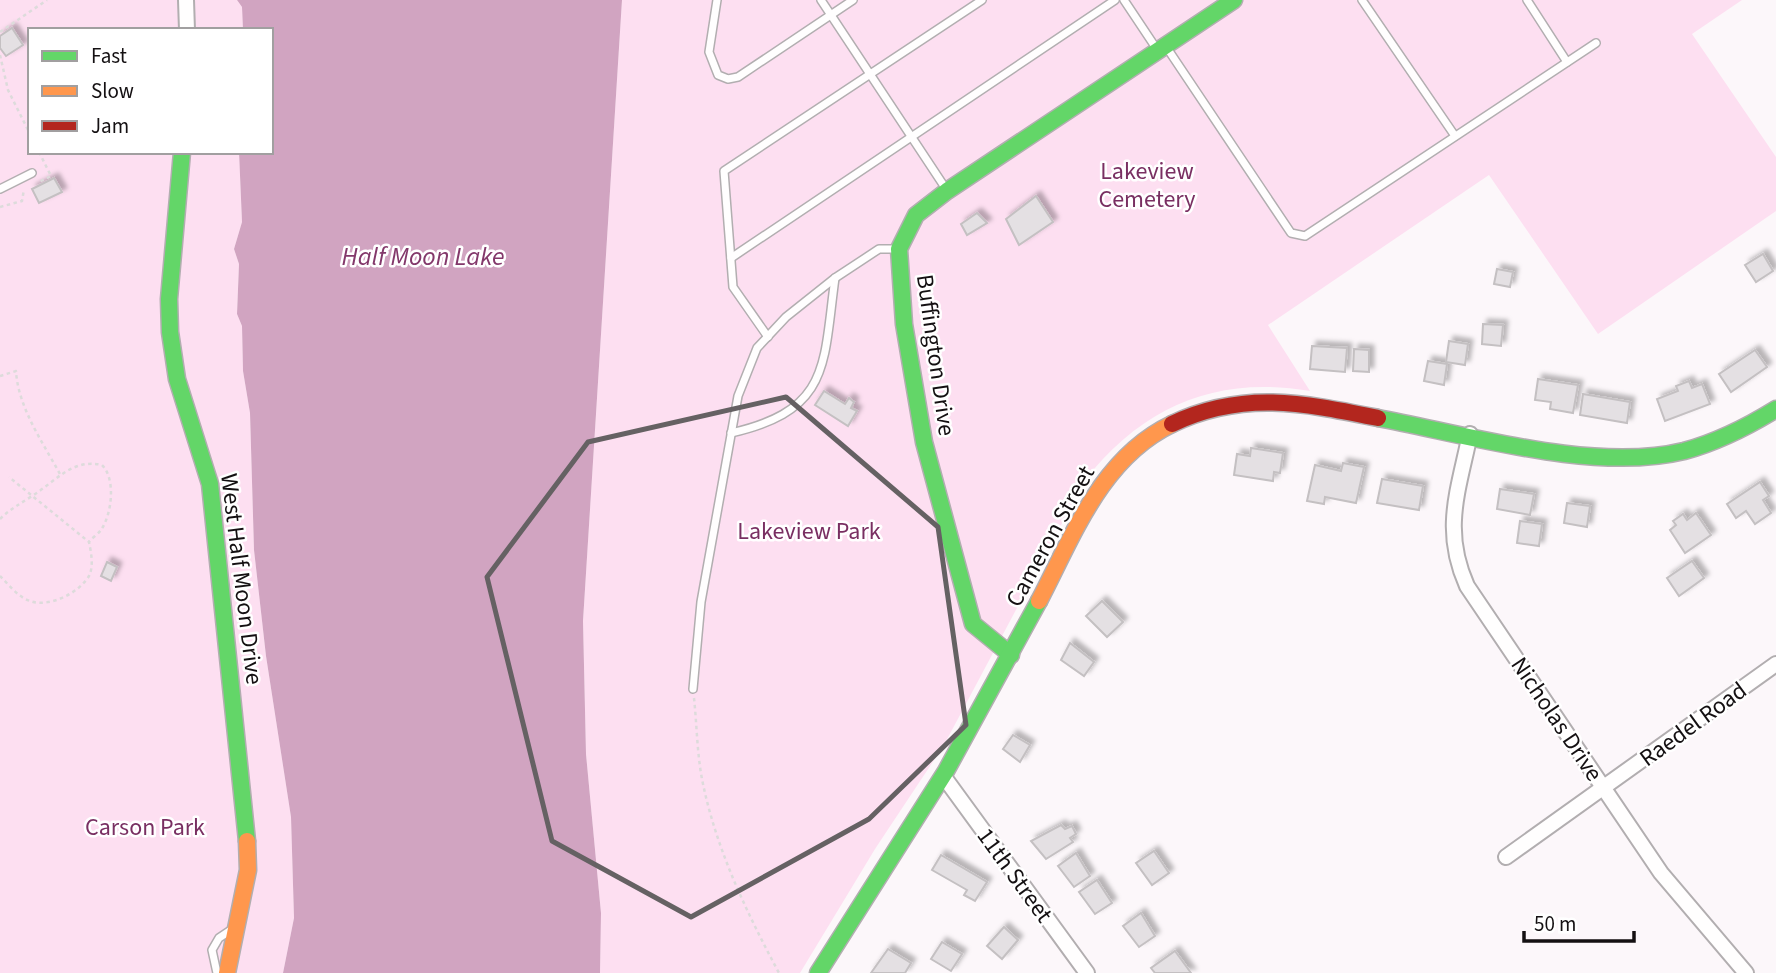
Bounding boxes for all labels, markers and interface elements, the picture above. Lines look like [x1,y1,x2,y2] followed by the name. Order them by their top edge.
[28,28,273,154] legend
[91,41,127,71] text: Fast
[91,76,134,106] text: Slow
[91,111,129,141] text: Jam
[1099,154,1196,217] park label: Lakeview Cemetery
[341,238,505,275] water label: Half Moon Lake
[907,272,964,438] street label: Buffington Drive
[997,459,1104,613] street label: Cameron Street
[211,472,272,687] street label: West Half Moon Drive
[737,514,881,549] park label: Lakeview Park
[1502,650,1611,789] street label: Nicholas Drive
[1632,673,1754,775] street label: Raedel Road
[85,810,205,845] park label: Carson Park
[968,821,1061,930] street label: 11th Street
[1524,900,1634,944] scale bar
[1534,909,1576,939] text: 50 m

